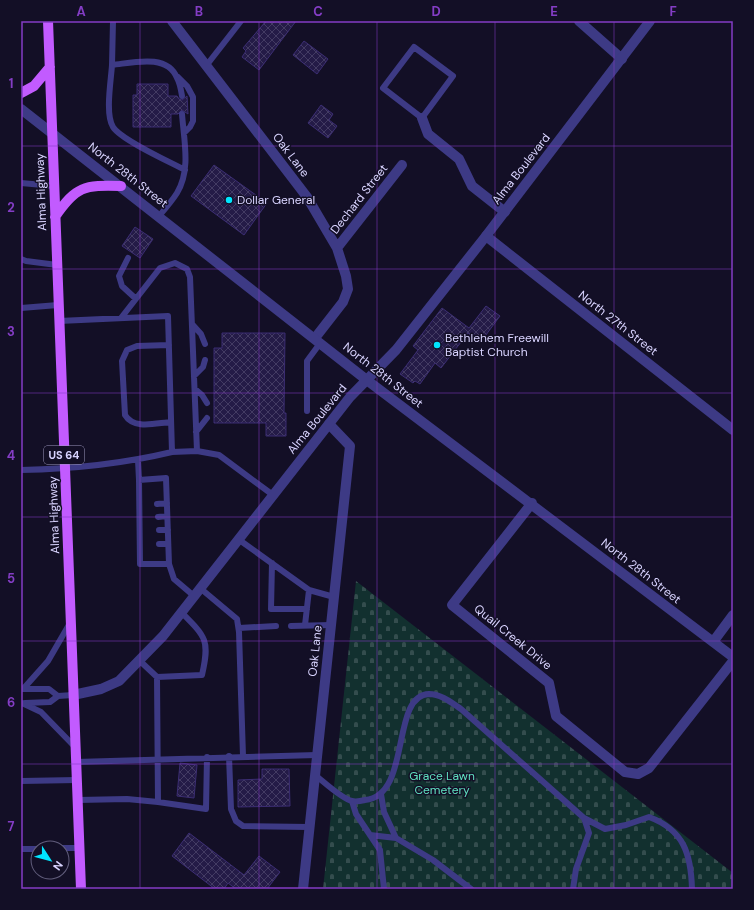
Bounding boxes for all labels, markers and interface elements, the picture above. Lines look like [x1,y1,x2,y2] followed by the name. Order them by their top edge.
[76,3,86,20] text: A
[195,3,203,20] text: B
[313,3,323,20] text: C
[431,3,441,20] text: D
[550,3,558,20] text: E
[669,3,677,20] text: F
[9,75,13,92] text: 1
[269,130,313,181] street label: Oak Lane
[488,130,554,208] street label: Alma Boulevard
[85,139,172,211] street label: North 28th Street
[32,153,50,231] street label: Alma Highway
[327,161,391,237] street label: Dechard Street
[237,192,315,208] place label: Dollar General
[224,195,234,205] marker: Dollar General
[7,199,15,216] text: 2
[575,287,661,359] street label: North 27th Street
[7,323,15,340] text: 3
[445,330,549,360] place label: Bethlehem Freewill Baptist Church
[340,339,427,411] street label: North 28th Street
[432,340,442,350] marker: Bethlehem Freewill Baptist Church
[284,381,350,457] street label: Alma Boulevard
[44,446,84,464] road number: US 64
[7,447,15,464] text: 4
[45,476,63,554] street label: Alma Highway
[598,535,685,607] street label: North 28th Street
[7,570,15,587] text: 5
[471,601,555,673] street label: Quail Creek Drive
[304,624,326,678] street label: Oak Lane
[7,694,15,711] text: 6
[409,768,475,798] park label: Grace Lawn Cemetery
[8,818,15,835] text: 7
[30,840,70,880] north arrow
[50,859,66,873] text: N

